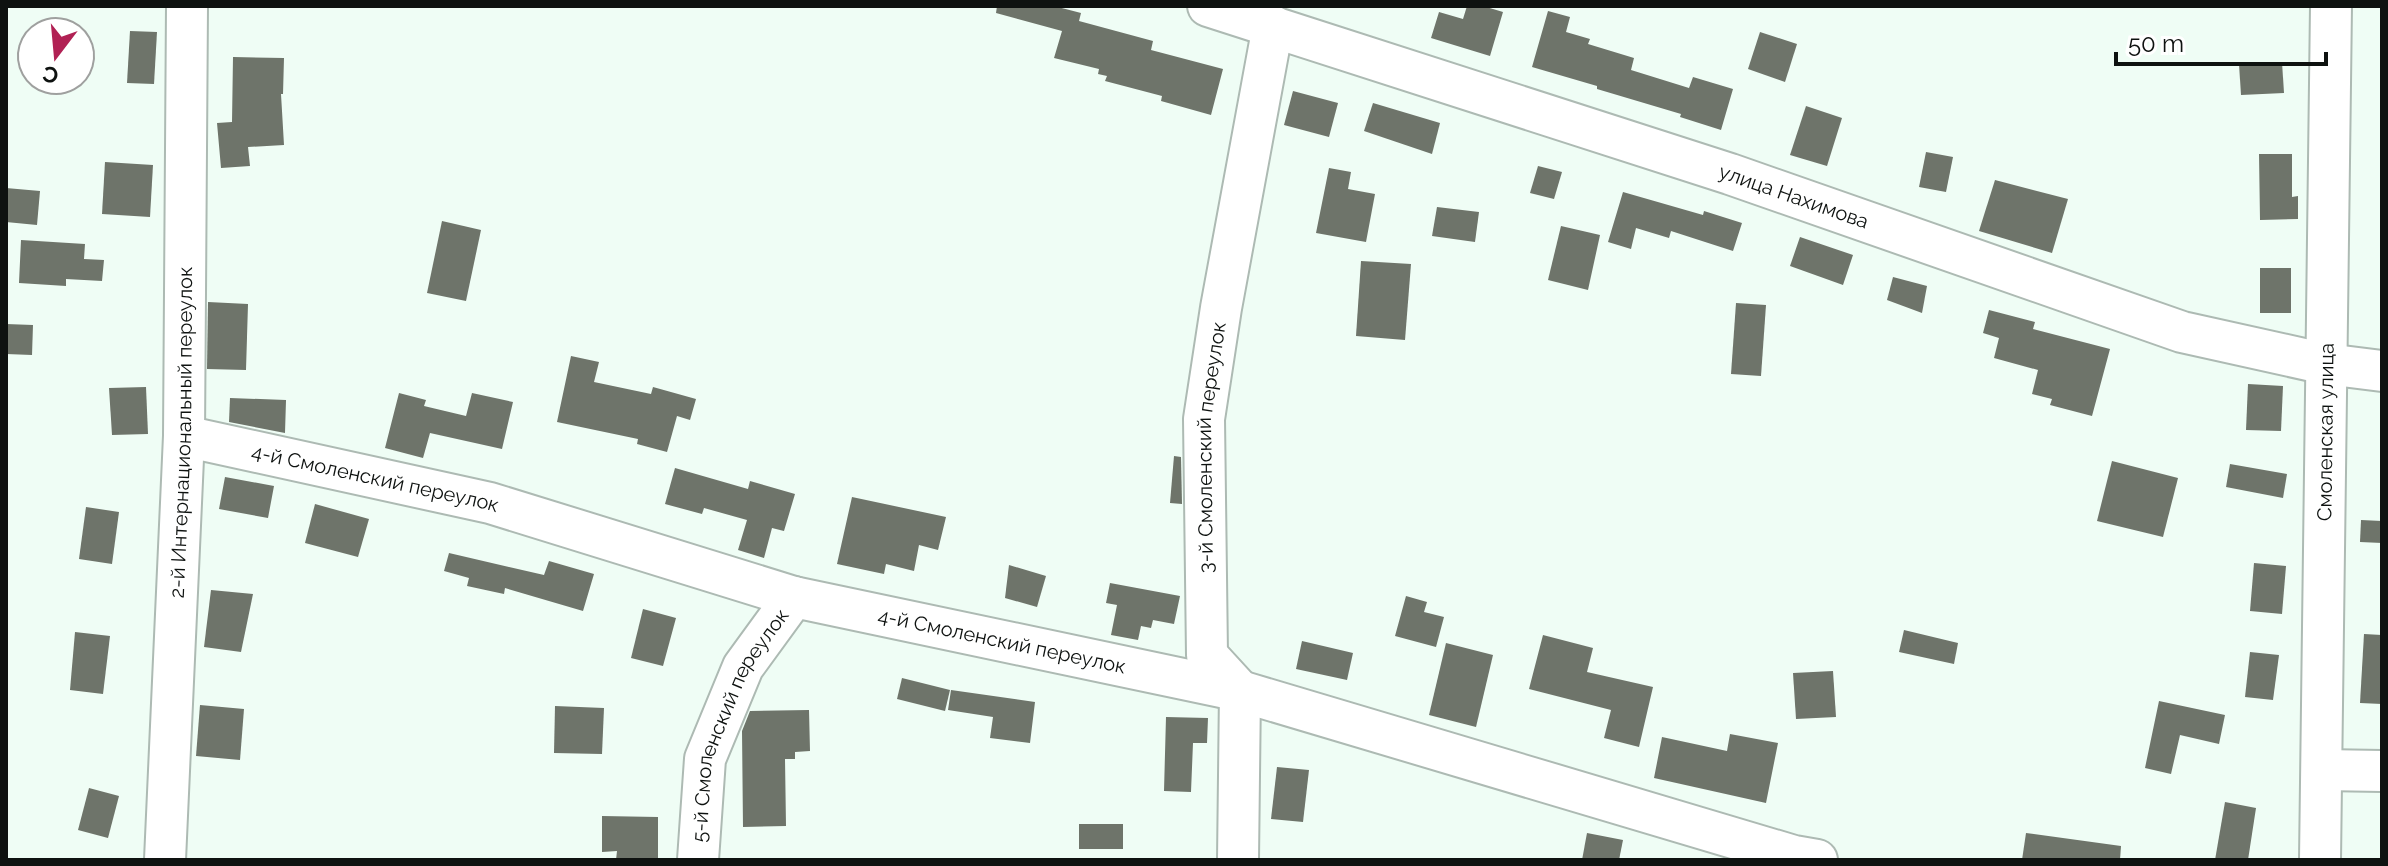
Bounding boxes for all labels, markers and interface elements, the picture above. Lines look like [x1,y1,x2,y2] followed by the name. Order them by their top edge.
[16,16,96,96] north arrow
[2116,16,2326,66] scale bar
[2128,29,2184,58] text: 50 m
[40,61,61,90] text: С
[1716,159,1872,234] street label: улица Нахимова
[165,266,197,599] street label: 2-й Интернациональный переулок
[1192,320,1231,573] street label: 3-й Смоленский переулок
[2312,343,2339,521] street label: Смоленская улица
[250,439,502,517] street label: 4-й Смоленский переулок
[876,603,1128,679] street label: 4-й Смоленский переулок
[687,604,794,843] street label: 5-й Смоленский переулок

